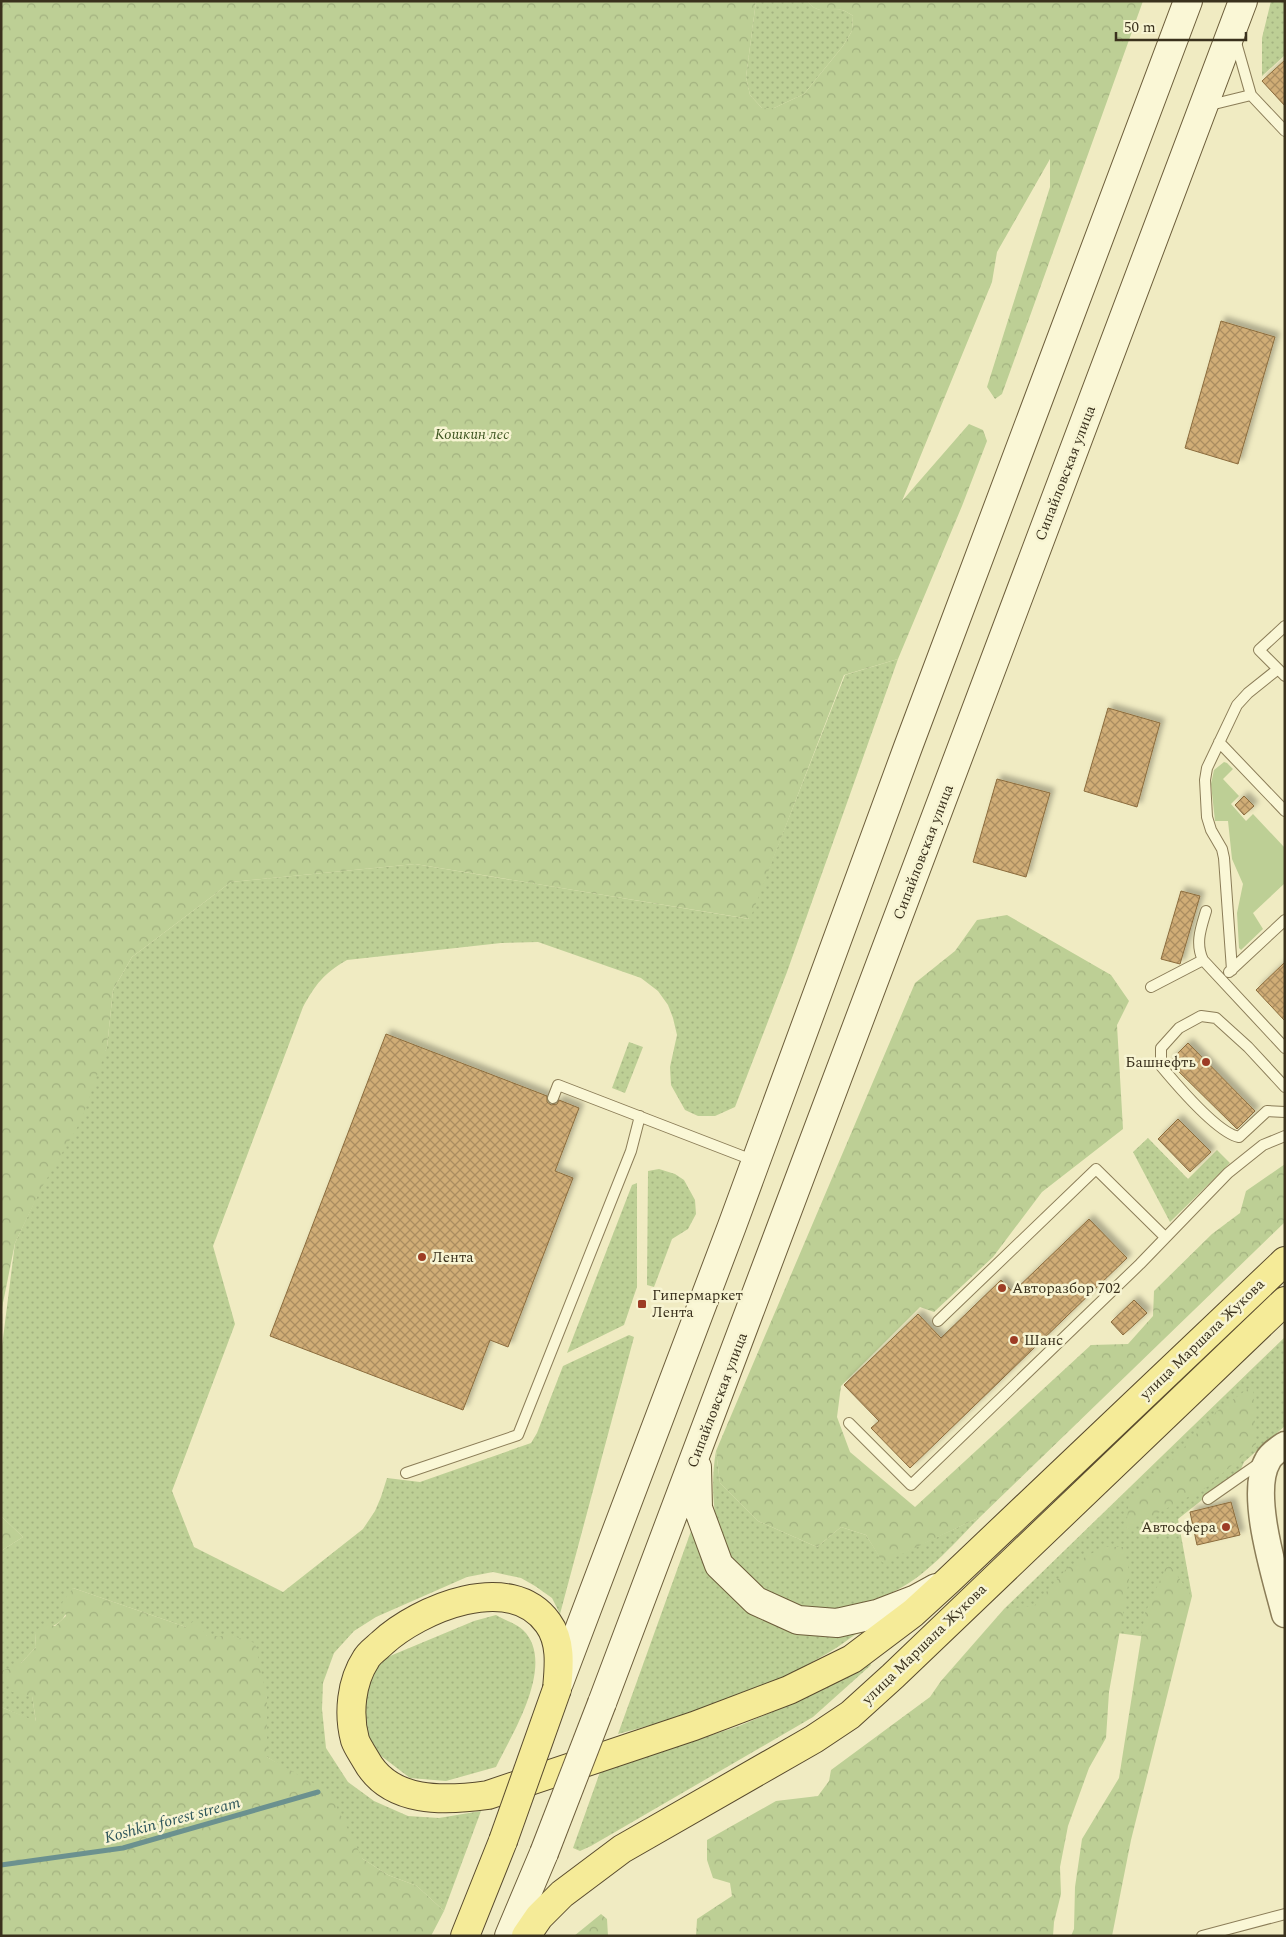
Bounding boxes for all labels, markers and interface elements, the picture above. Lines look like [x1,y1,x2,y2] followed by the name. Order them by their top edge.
[1116,10,1246,42] scale bar
[1124,16,1156,39] text: 50 m
[1029,401,1102,544] street label: Сипайловская улица
[435,423,510,446] park label: Кошкин лес
[887,780,960,923] street label: Сипайловская улица
[1125,1051,1196,1074] place label: Башнефть
[1200,1056,1212,1068] marker: Башнефть
[432,1246,474,1269] place label: Лента
[416,1251,428,1263] marker: Лента
[1134,1273,1271,1406] street label: улица Маршала Жукова
[1012,1277,1120,1300] place label: Авторазбор 702
[996,1282,1008,1294] marker: Авторазбор 702
[652,1284,743,1324] place label: Гипермаркет Лента
[636,1298,648,1310] marker: Гипермаркет Лента
[681,1328,754,1471] street label: Сипайловская улица
[1024,1329,1063,1352] place label: Шанс
[1008,1334,1020,1346] marker: Шанс
[1141,1516,1217,1539] place label: Автосфера
[1220,1521,1232,1533] marker: Автосфера
[856,1578,993,1711] street label: улица Маршала Жукова
[102,1790,244,1850] water label: Koshkin forest stream

